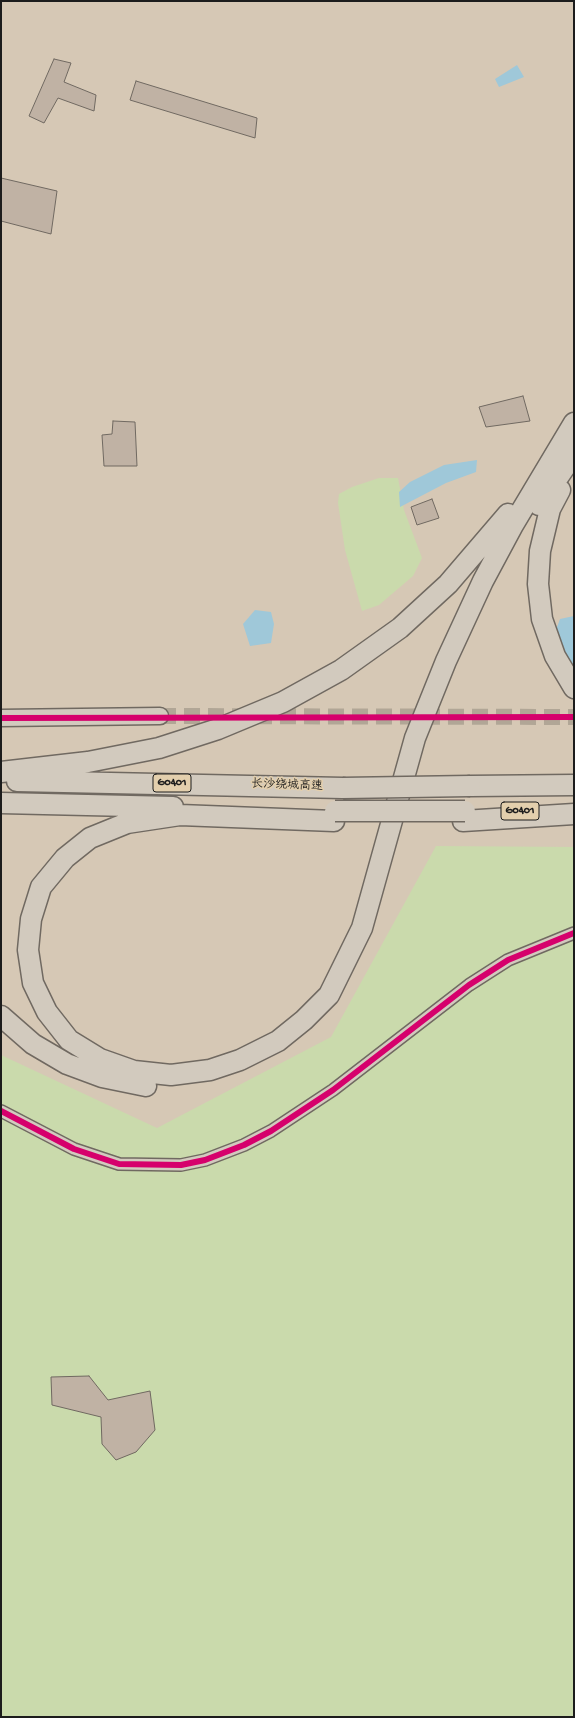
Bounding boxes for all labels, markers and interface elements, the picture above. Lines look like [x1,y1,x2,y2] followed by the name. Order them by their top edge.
[153,774,191,792] road number: G0401
[251,778,323,794] street label: 长沙绕城高速
[501,802,539,820] road number: G0401

